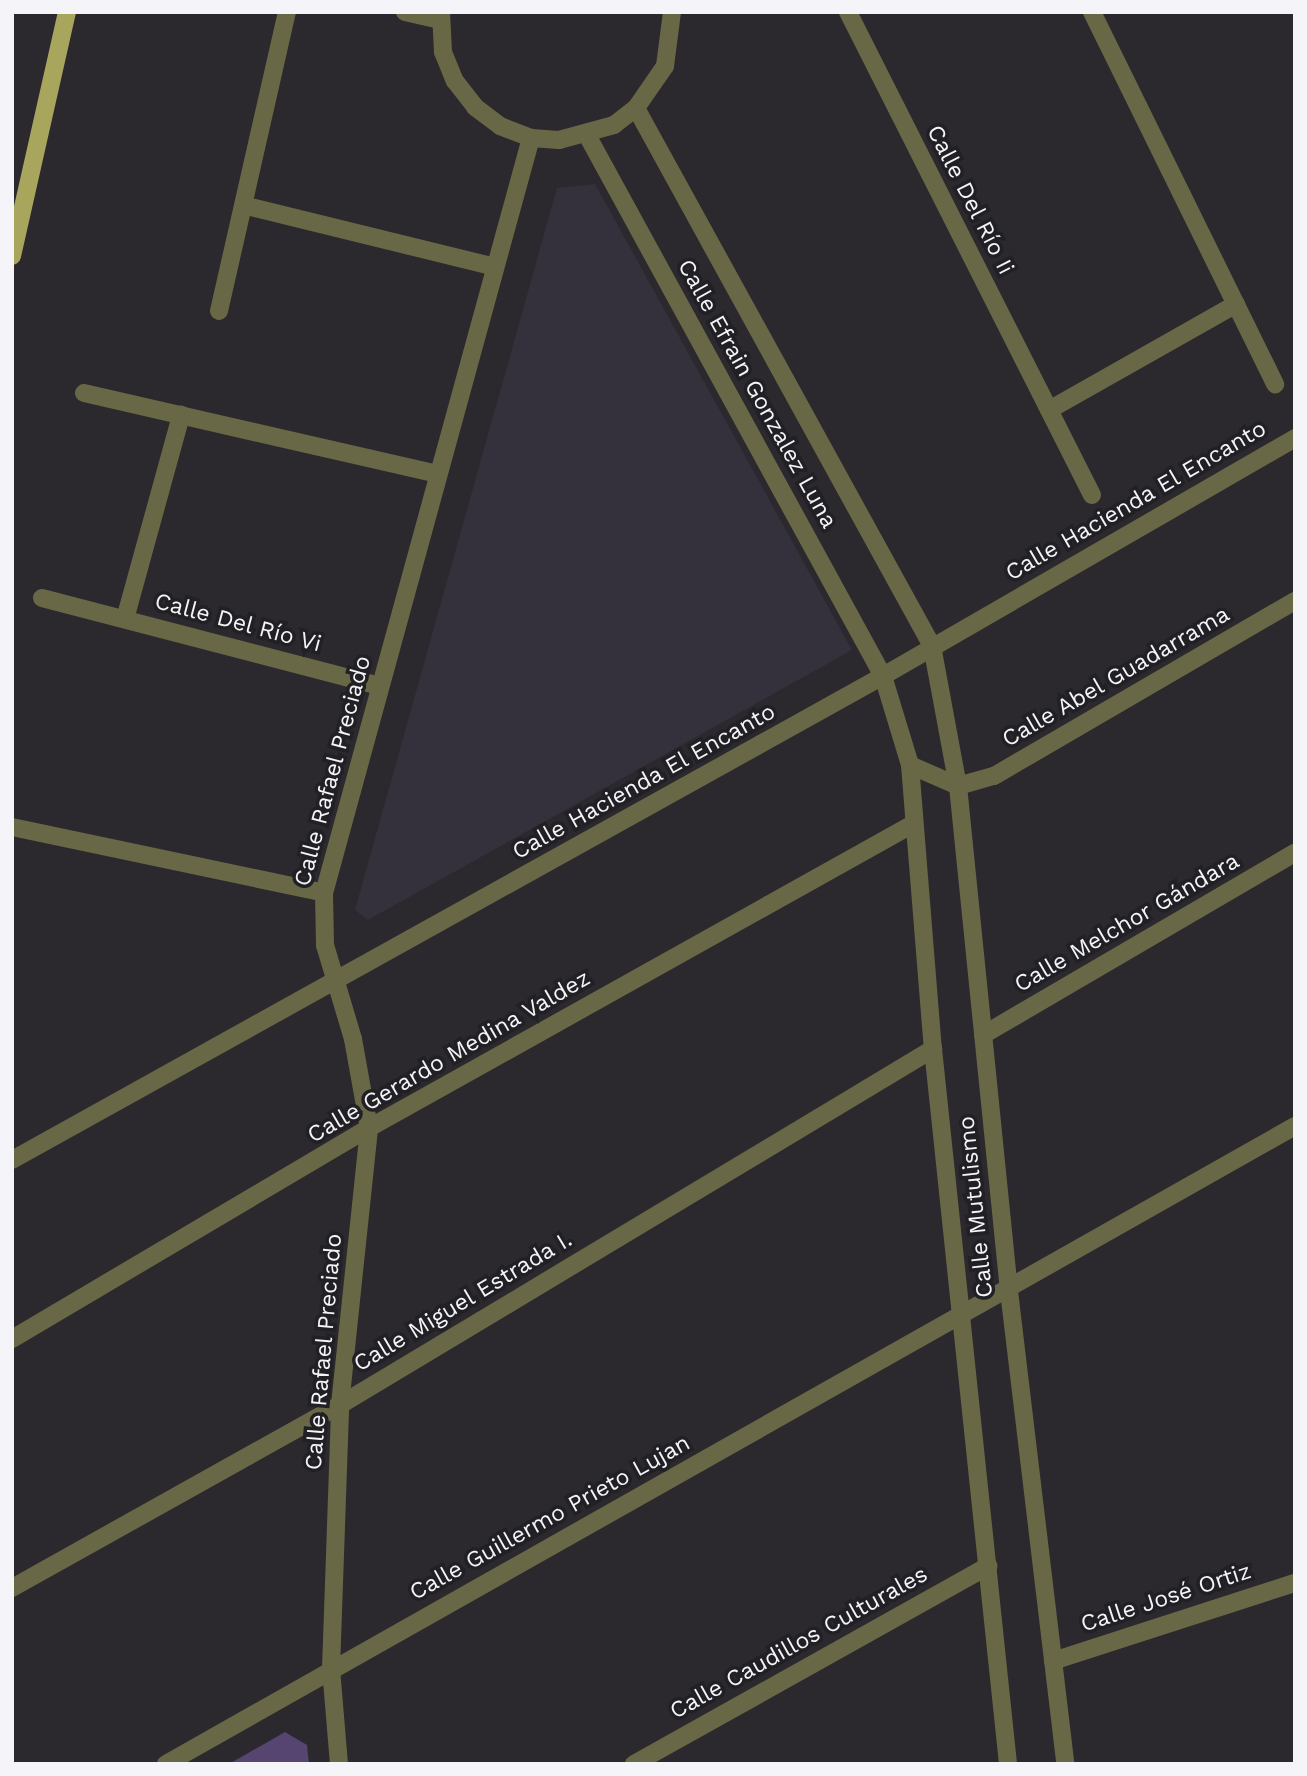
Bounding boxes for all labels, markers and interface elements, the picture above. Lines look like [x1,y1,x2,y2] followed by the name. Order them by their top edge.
[920,120,1020,280] street label: Calle Del Río Ii
[671,255,843,533] street label: Calle Efrain Gonzalez Luna
[1000,415,1272,587] street label: Calle Hacienda El Encanto
[151,587,325,659] street label: Calle Del Río Vi
[997,600,1235,754] street label: Calle Abel Guadarrama
[289,652,377,890] street label: Calle Rafael Preciado
[507,698,781,866] street label: Calle Hacienda El Encanto
[1010,847,1244,999] street label: Calle Melchor Gándara
[302,964,596,1150] street label: Calle Gerardo Medina Valdez
[953,1115,999,1299] street label: Calle Mutulismo
[348,1226,578,1378] street label: Calle Miguel Estrada I.
[300,1232,348,1472] street label: Calle Rafael Preciado
[405,1429,695,1607] street label: Calle Guillermo Prieto Lujan
[1077,1557,1255,1639] street label: Calle José Ortiz
[665,1561,933,1725] street label: Calle Caudillos Culturales

